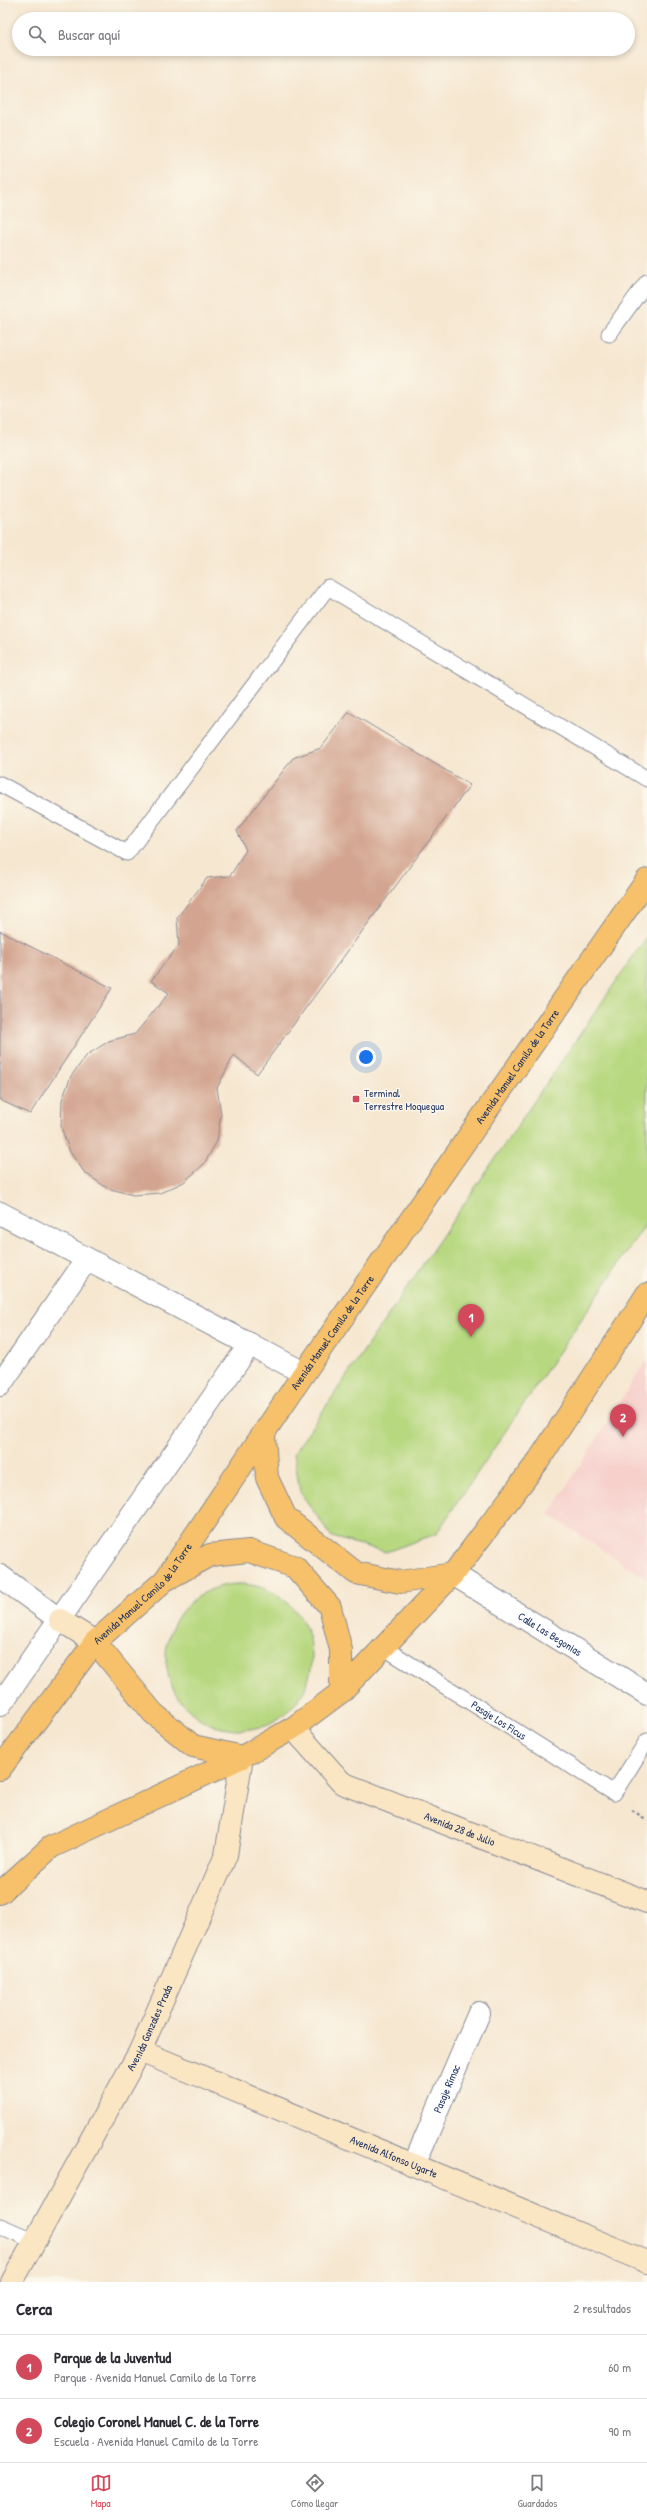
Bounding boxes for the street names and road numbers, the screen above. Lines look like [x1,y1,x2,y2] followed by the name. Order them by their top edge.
[473,1006,562,1126] street label: Avenida Manuel Camilo de la Torre
[288,1272,377,1392] street label: Avenida Manuel Camilo de la Torre
[90,1540,195,1647] street label: Avenida Manuel Camilo de la Torre
[515,1609,584,1659] street label: Calle Las Begonias
[469,1698,529,1743] street label: Pasaje Los Ficus
[422,1809,498,1849] street label: Avenida 28 de Julio
[123,1982,175,2073] street label: Avenida Gonzales Prada
[430,2062,463,2115] street label: Pasaje Rímac
[348,2132,440,2181] street label: Avenida Alfonso Ugarte

